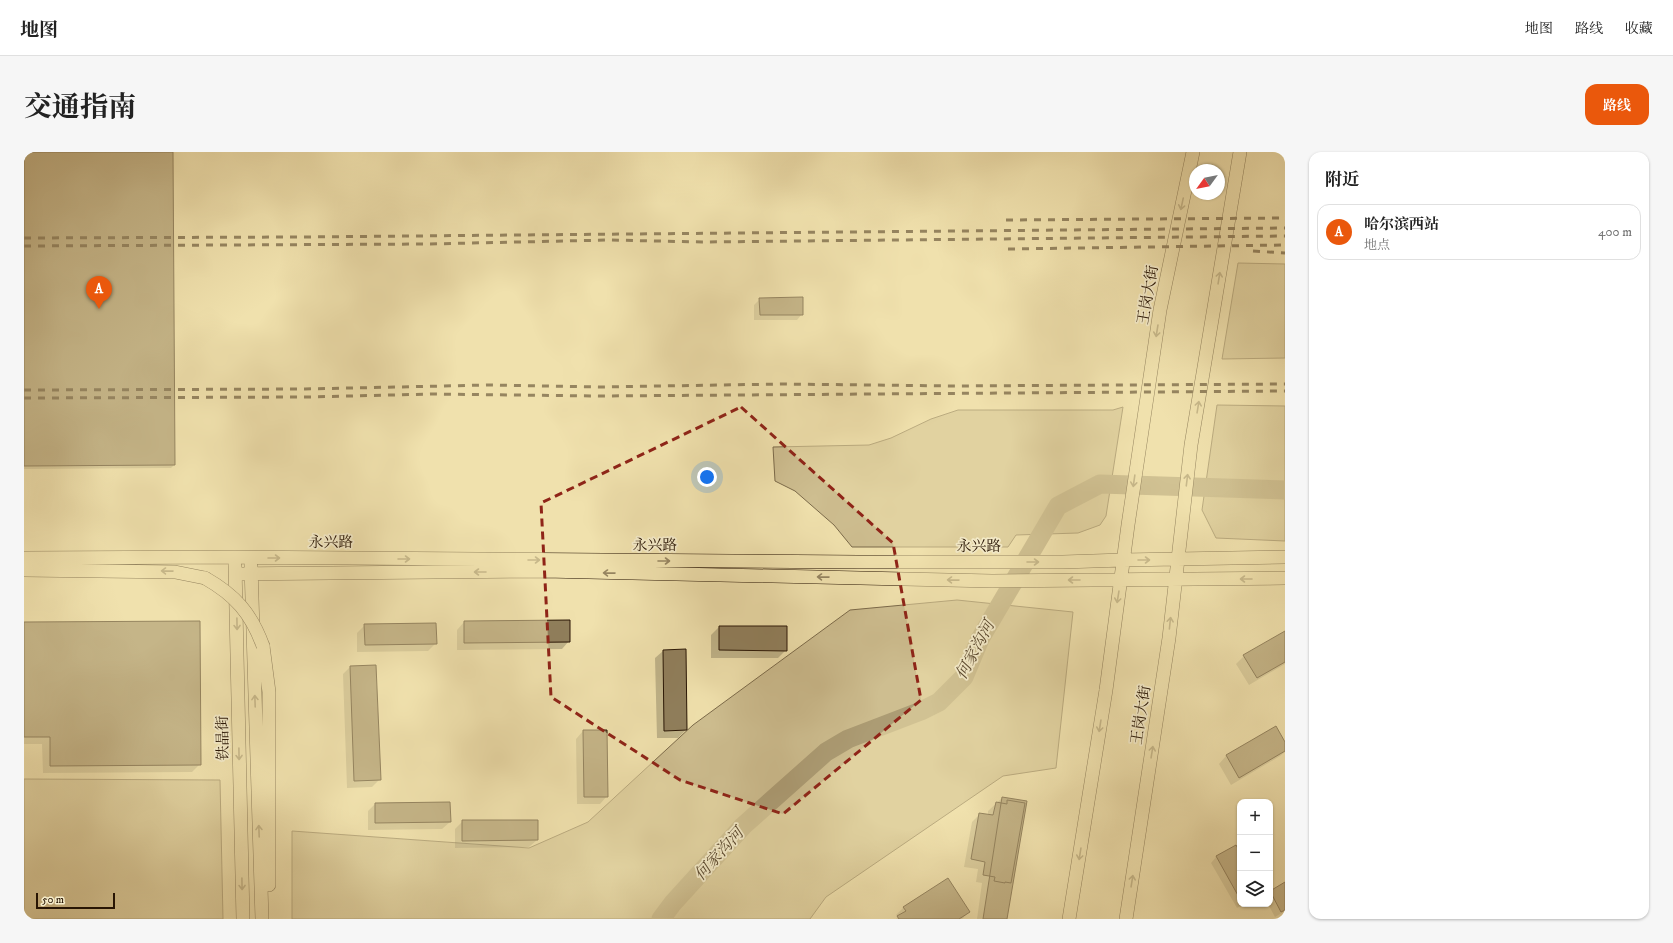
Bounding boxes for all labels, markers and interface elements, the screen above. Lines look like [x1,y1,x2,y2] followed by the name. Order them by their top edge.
[20,19,58,42] text: 地图
[1525,20,1553,38] text: 地图
[1575,20,1603,38] text: 路线
[1625,20,1653,38] text: 收藏
[1585,84,1649,125] button: 路线
[24,90,136,125] text: 交通指南
[1189,164,1225,200] north arrow
[1325,169,1359,191] text: 附近
[1177,197,1185,210] one-way arrow
[1364,215,1439,234] text: 哈尔滨西站
[1335,224,1343,240] text: A
[1598,224,1632,240] text: 400 m
[1364,237,1390,253] text: 地点
[1133,264,1163,326] street label: 王岗大街
[1215,272,1223,285] one-way arrow
[86,276,112,309] pin: A
[1153,325,1161,338] one-way arrow
[1194,401,1202,414] one-way arrow
[697,467,717,487] your location
[1130,474,1138,487] one-way arrow
[1183,474,1191,487] one-way arrow
[308,533,354,552] street label: 永兴路
[632,536,678,555] street label: 永兴路
[956,537,1002,556] street label: 永兴路
[267,554,280,562] one-way arrow
[397,555,410,563] one-way arrow
[527,556,540,564] one-way arrow
[1137,556,1150,564] one-way arrow
[657,557,670,565] one-way arrow
[1026,558,1039,566] one-way arrow
[161,567,174,575] one-way arrow
[474,568,487,576] one-way arrow
[603,569,616,577] one-way arrow
[817,573,830,581] one-way arrow
[1240,575,1253,583] one-way arrow
[947,576,960,584] one-way arrow
[1068,576,1081,584] one-way arrow
[1114,590,1122,603] one-way arrow
[951,614,1000,683] water label: 何家沟河
[233,617,240,630] one-way arrow
[1167,617,1174,630] one-way arrow
[1127,684,1155,746] street label: 王岗大街
[251,695,259,708] one-way arrow
[213,715,233,761] street label: 铁晶街
[1096,719,1104,732] one-way arrow
[1148,746,1156,759] one-way arrow
[235,747,243,760] one-way arrow
[1237,799,1273,907] map controls
[1237,799,1273,835] button: +
[690,821,750,884] water label: 何家沟河
[255,825,263,838] one-way arrow
[1237,835,1273,871] button: −
[1076,847,1084,860] one-way arrow
[1237,871,1273,907] button: layers
[1129,874,1137,887] one-way arrow
[238,877,246,890] one-way arrow
[36,891,115,910] scale bar
[42,893,64,907] text: 50 m

